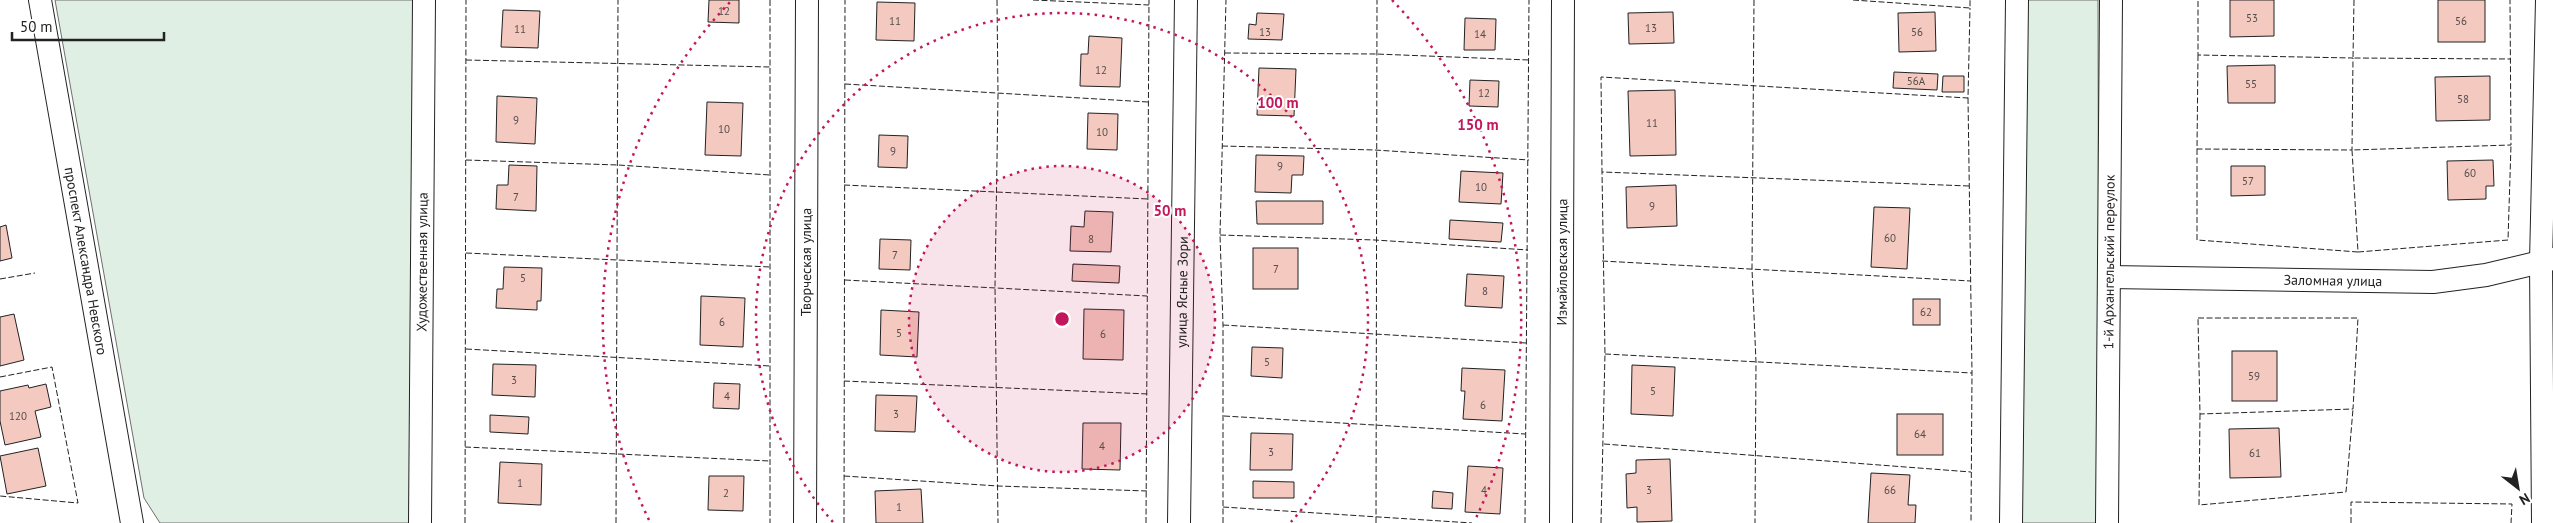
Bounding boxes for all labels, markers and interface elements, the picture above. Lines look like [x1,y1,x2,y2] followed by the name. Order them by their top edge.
[718,4,730,18] house number: 12
[12,10,165,42] scale bar
[2246,11,2258,25] house number: 53
[889,14,901,28] house number: 11
[2455,14,2467,28] house number: 56
[20,17,53,36] text: 50 m
[1645,21,1657,35] house number: 13
[514,22,526,36] house number: 11
[1259,25,1271,39] house number: 13
[1911,25,1923,39] house number: 56
[1474,27,1486,41] house number: 14
[1095,63,1107,77] house number: 12
[1907,74,1926,88] house number: 56А
[2245,77,2257,91] house number: 55
[1478,86,1490,100] house number: 12
[2457,92,2469,106] house number: 58
[1257,93,1299,112] text: 100 m
[513,113,519,127] house number: 9
[1457,115,1499,134] text: 150 m
[1646,116,1658,130] house number: 11
[718,122,730,136] house number: 10
[1096,125,1108,139] house number: 10
[890,144,896,158] house number: 9
[1277,159,1283,173] house number: 9
[61,166,111,356] street label: проспект Александра Невского
[2464,166,2476,180] house number: 60
[2099,174,2119,349] street label: 1-й Архангельский переулок
[2242,174,2254,188] house number: 57
[1475,180,1487,194] house number: 10
[513,190,519,204] house number: 7
[412,192,432,332] street label: Художественная улица
[1553,198,1571,326] street label: Измайловская улица
[1649,199,1655,213] house number: 9
[1154,201,1186,220] text: 50 m
[797,208,815,316] street label: Творческая улица
[1884,231,1896,245] house number: 60
[1088,232,1094,246] house number: 8
[1172,236,1192,348] street label: улица Ясные Зори
[892,248,898,262] house number: 7
[1273,262,1279,276] house number: 7
[520,271,526,285] house number: 5
[2283,271,2383,290] street label: Заломная улица
[1482,284,1488,298] house number: 8
[1920,305,1932,319] house number: 62
[1053,310,1071,328] centre of rings
[719,315,725,329] house number: 6
[896,326,902,340] house number: 5
[1100,327,1106,341] house number: 6
[1264,355,1270,369] house number: 5
[2248,369,2260,383] house number: 59
[511,373,517,387] house number: 3
[1650,384,1656,398] house number: 5
[724,389,730,403] house number: 4
[1480,398,1486,412] house number: 6
[893,407,899,421] house number: 3
[9,409,27,423] house number: 120
[1914,427,1926,441] house number: 64
[1099,439,1105,453] house number: 4
[1268,445,1274,459] house number: 3
[2249,446,2261,460] house number: 61
[2493,463,2543,513] north arrow
[517,476,523,490] house number: 1
[1481,483,1487,497] house number: 4
[1646,483,1652,497] house number: 3
[1884,483,1896,497] house number: 66
[723,486,729,500] house number: 2
[2516,489,2533,509] text: N
[896,500,902,514] house number: 1

